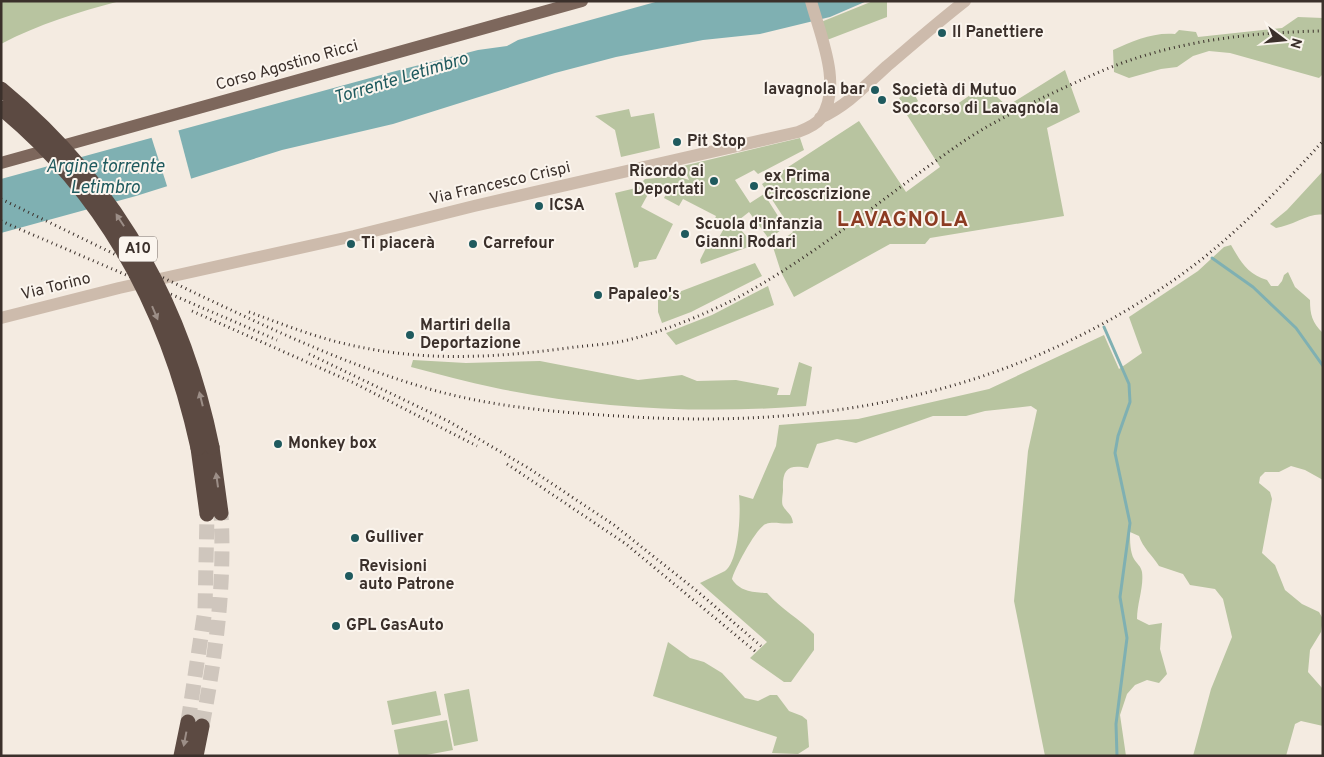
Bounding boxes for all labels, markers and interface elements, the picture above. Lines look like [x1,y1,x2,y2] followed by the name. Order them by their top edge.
[1259,15,1309,65] north arrow
[952,23,1044,43] place label: Il Panettiere
[936,27,948,39] marker: Il Panettiere
[214,36,360,96] street label: Corso Agostino Ricci
[1285,36,1305,50] text: N
[331,48,471,110] water label: Torrente Letimbro
[764,80,865,100] place label: lavagnola bar
[892,81,1059,119] place label: Società di Mutuo Soccorso di Lavagnola
[869,84,881,96] marker: lavagnola bar
[876,94,888,106] marker: Società di Mutuo Soccorso di Lavagnola
[687,132,746,152] place label: Pit Stop
[671,136,683,148] marker: Pit Stop
[46,156,165,200] water label: Argine torrente Letimbro
[428,158,572,210] street label: Via Francesco Crispi
[629,162,704,200] place label: Ricordo ai Deportati
[764,167,871,205] place label: ex Prima Circoscrizione
[708,175,720,187] marker: Ricordo ai Deportati
[748,180,760,192] marker: ex Prima Circoscrizione
[549,196,585,216] place label: ICSA
[533,200,545,212] marker: ICSA
[837,207,969,234] district label: LAVAGNOLA
[115,213,125,227] one-way arrow
[695,215,823,253] place label: Scuola d'infanzia Gianni Rodari
[679,228,691,240] marker: Scuola d'infanzia Gianni Rodari
[361,234,435,254] place label: Ti piacerà
[483,234,555,254] place label: Carrefour
[119,236,157,262] road number: A10
[345,238,357,250] marker: Ti piacerà
[467,238,479,250] marker: Carrefour
[19,269,93,305] street label: Via Torino
[608,285,680,305] place label: Papaleo's
[592,289,604,301] marker: Papaleo's
[152,306,160,320] one-way arrow
[420,316,521,354] place label: Martiri della Deportazione
[404,329,416,341] marker: Martiri della Deportazione
[197,392,205,407] one-way arrow
[288,434,377,454] place label: Monkey box
[272,438,284,450] marker: Monkey box
[213,471,221,487] one-way arrow
[365,528,424,548] place label: Gulliver
[349,532,361,544] marker: Gulliver
[359,557,455,595] place label: Revisioni auto Patrone
[343,570,355,582] marker: Revisioni auto Patrone
[346,616,444,636] place label: GPL GasAuto
[330,620,342,632] marker: GPL GasAuto
[180,732,188,748] one-way arrow

